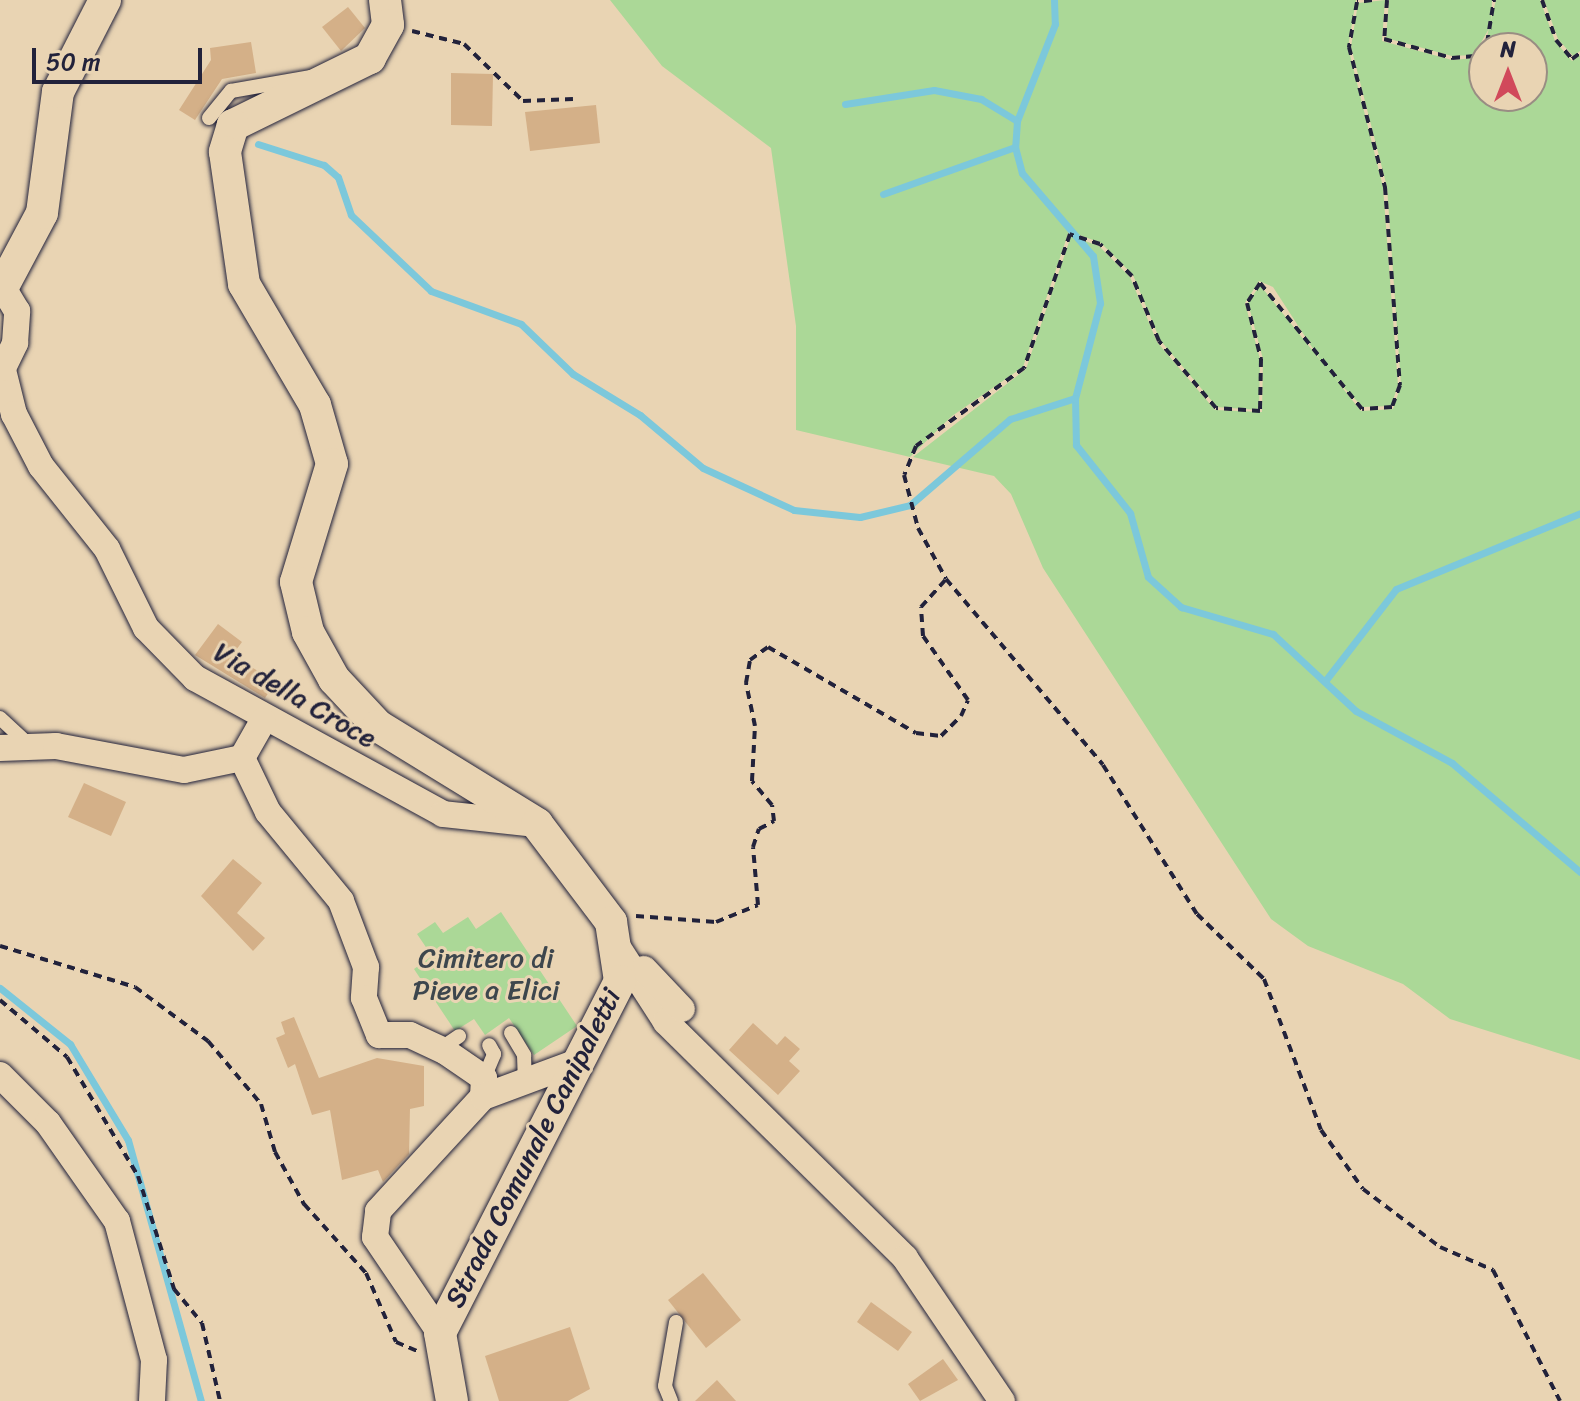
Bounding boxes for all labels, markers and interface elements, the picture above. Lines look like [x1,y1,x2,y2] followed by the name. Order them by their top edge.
[1500,30,1516,69] text: N
[36,32,206,82] scale bar
[1468,32,1548,112] north arrow
[46,41,101,83] text: 50 m
[207,635,383,755] street label: Via della Croce
[412,941,560,1007] park label: Cimitero di Pieve a Elici
[437,982,629,1314] street label: Strada Comunale Canipaletti

